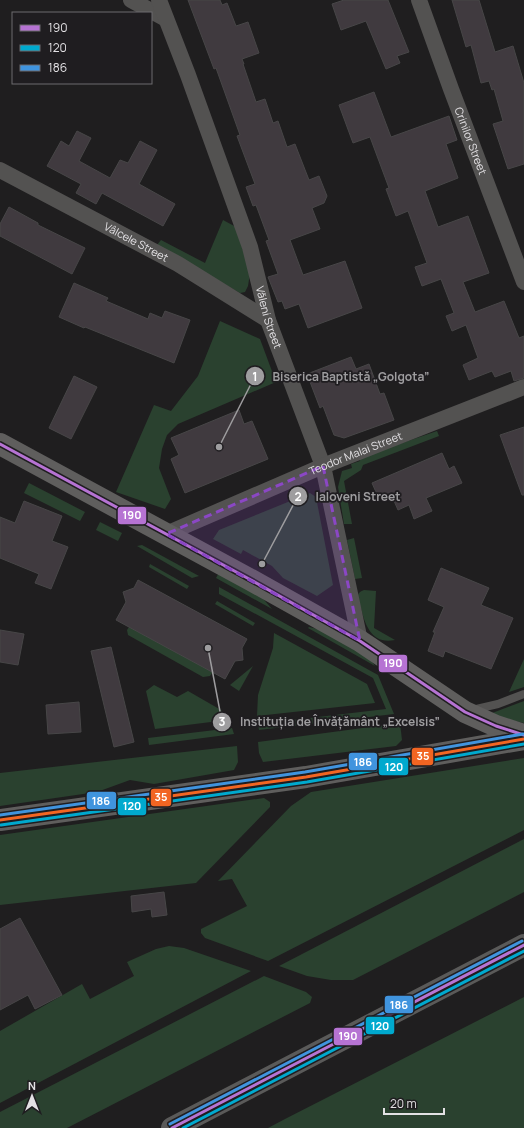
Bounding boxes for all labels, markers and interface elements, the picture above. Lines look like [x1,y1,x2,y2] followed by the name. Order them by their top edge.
[12,12,152,84] legend
[48,19,67,36] text: 190
[48,39,67,56] text: 120
[48,59,67,76] text: 186
[451,105,491,177] street label: Crinilor Street
[102,218,171,265] street label: Vâlcele Street
[253,284,286,351] street label: Văleni Street
[245,364,438,388] callout: Biserica Baptistă „Golgota”
[252,368,258,385] text: 1
[272,368,430,385] text: Biserica Baptistă „Golgota”
[306,428,404,478] street label: Teodor Malai Street
[288,484,409,508] callout: Ialoveni Street
[294,488,302,505] text: 2
[316,488,400,505] text: Ialoveni Street
[117,506,147,525] line badge: 190
[123,507,141,522] text: 190
[378,654,408,673] line badge: 190
[384,655,402,670] text: 190
[212,710,448,734] callout: Instituția de Învățământ „Excelsis”
[219,713,226,730] text: 3
[240,713,440,730] text: Instituția de Învățământ „Excelsis”
[411,747,434,766] line badge: 35
[417,748,429,763] text: 35
[348,752,378,771] line badge: 186
[354,754,372,769] text: 186
[378,757,409,776] line badge: 120
[385,759,403,774] text: 120
[150,788,172,807] line badge: 35
[155,789,167,804] text: 35
[86,791,117,810] line badge: 186
[92,793,110,808] text: 186
[117,797,147,816] line badge: 120
[123,798,141,813] text: 120
[384,995,414,1014] line badge: 186
[390,997,408,1012] text: 186
[365,1016,395,1035] line badge: 120
[371,1018,389,1033] text: 120
[333,1027,363,1046] line badge: 190
[339,1028,357,1043] text: 190
[12,1076,52,1116] north arrow
[28,1078,36,1093] text: N
[384,1090,444,1116] scale bar
[390,1095,417,1112] text: 20 m

